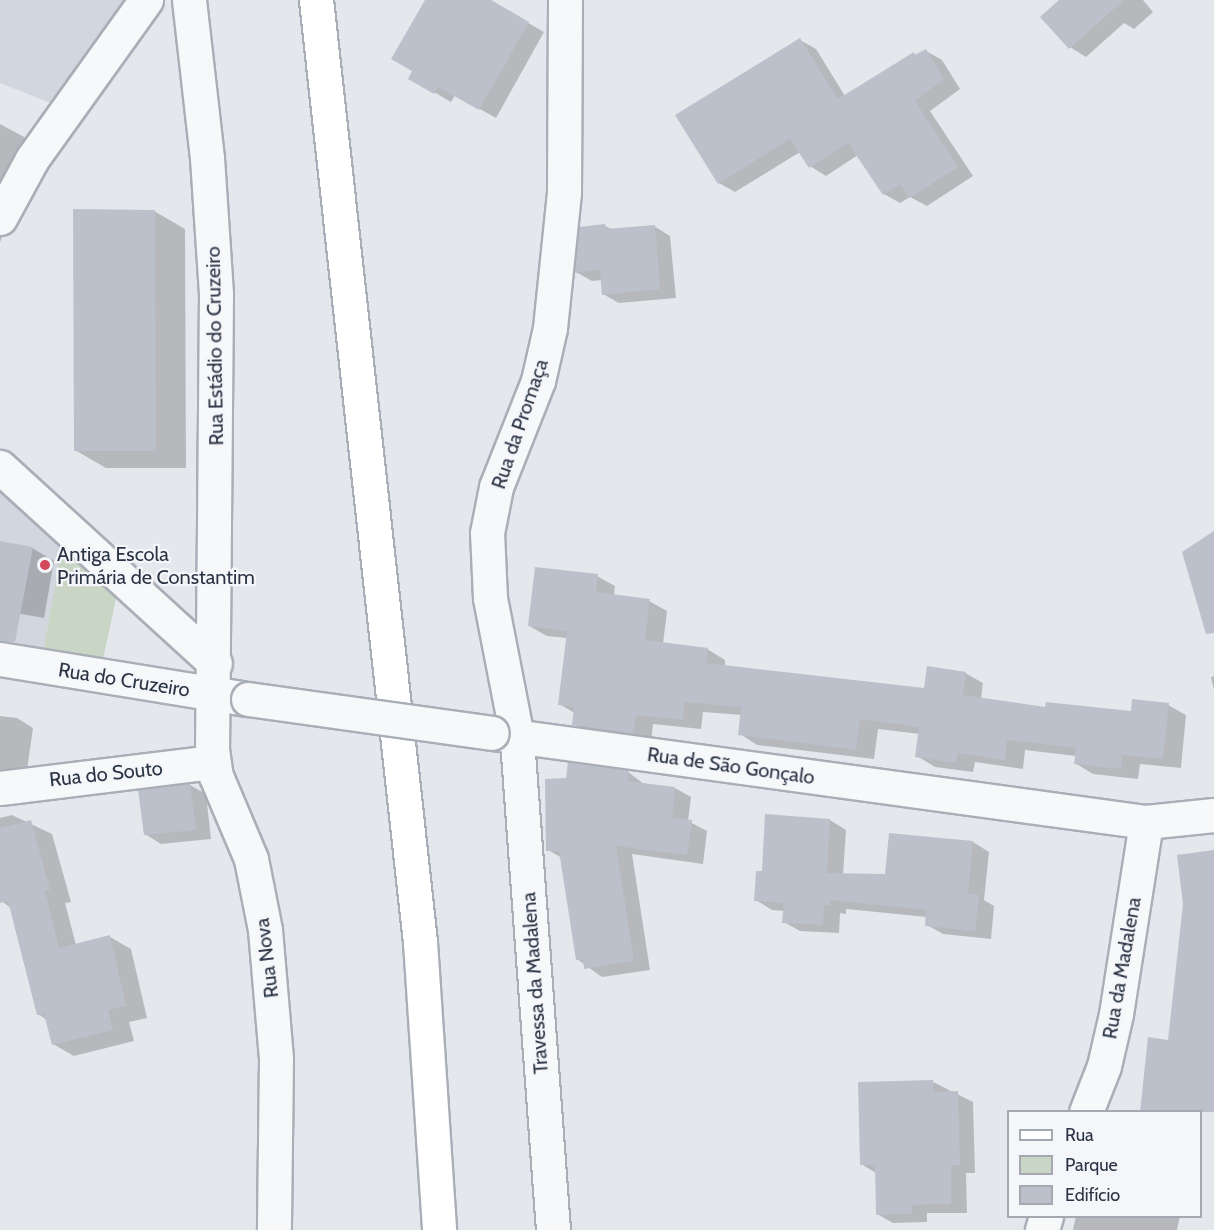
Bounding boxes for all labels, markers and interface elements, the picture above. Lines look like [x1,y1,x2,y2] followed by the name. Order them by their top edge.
[201,246,229,446] street label: Rua Estádio do Cruzeiro
[487,356,553,492] street label: Rua da Promaça
[57,542,255,589] place label: Antiga Escola Primária de Constantim
[38,558,52,572] marker: Antiga Escola Primária de Constantim
[57,658,191,702] street label: Rua do Cruzeiro
[646,742,816,790] street label: Rua de São Gonçalo
[48,756,164,792] street label: Rua do Souto
[517,891,553,1075] street label: Travessa da Madalena
[1098,895,1146,1041] street label: Rua da Madalena
[250,917,284,999] street label: Rua Nova
[1007,1110,1202,1218] legend
[1065,1124,1094,1146] text: Rua
[1065,1154,1118,1176] text: Parque
[1065,1184,1120,1206] text: Edifício

